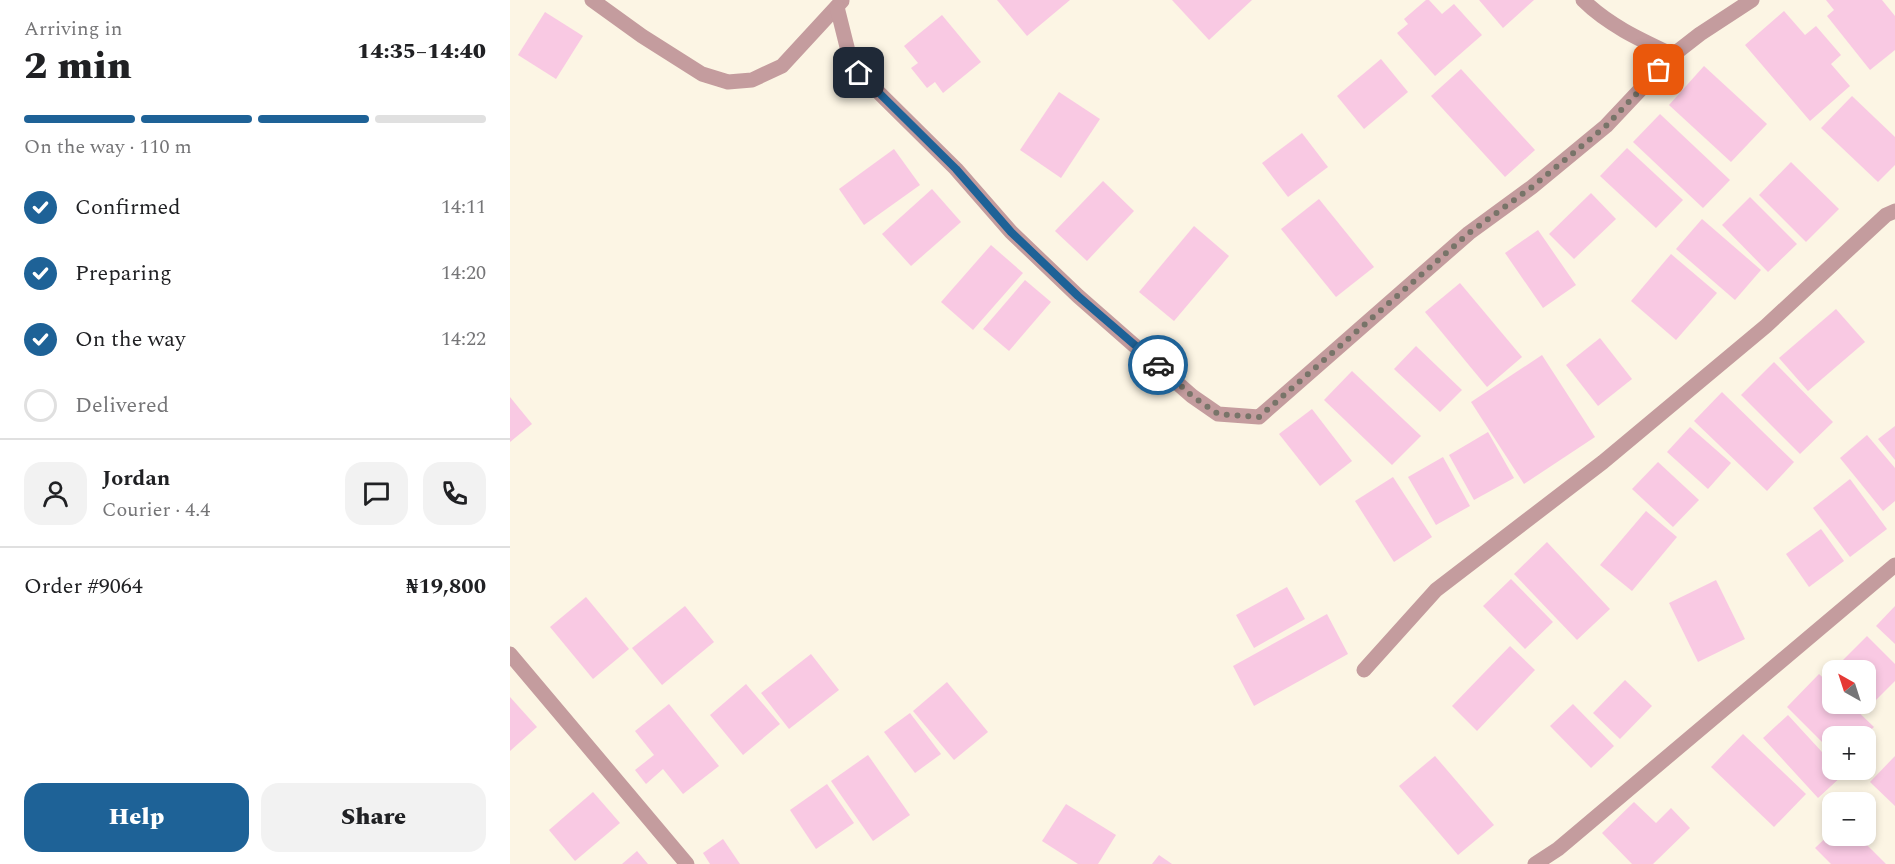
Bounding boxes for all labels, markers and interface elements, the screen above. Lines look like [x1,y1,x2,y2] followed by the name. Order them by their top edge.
[24,14,122,44] text: Arriving in
[357,35,486,68] text: 14:35–14:40
[24,37,132,96] text: 2 min
[1633,44,1684,95] pin
[833,47,884,98] pin
[1642,53,1675,86] icon: bag
[842,56,875,89] icon: home
[24,132,192,162] text: On the way · 110 m
[24,191,57,224] icon: check
[75,191,181,224] text: Confirmed
[441,192,486,222] text: 14:11
[24,257,57,290] icon: check
[75,257,172,290] text: Preparing
[441,258,486,288] text: 14:20
[24,323,57,356] icon: check
[75,323,186,356] text: On the way
[441,324,486,354] text: 14:22
[1128,335,1188,395] courier
[1142,349,1175,382] icon: car
[75,389,169,422] text: Delivered
[24,462,87,525] button: person
[102,462,170,495] text: Jordan
[345,462,408,525] button: chat
[423,462,486,525] button: phone
[102,495,210,525] text: Courier · 4.4
[24,570,143,603] text: Order #9064
[406,570,486,603] text: ₦19,800
[1822,660,1876,714] north arrow
[1822,660,1876,846] map controls
[1822,726,1876,780] button: +
[24,783,249,852] button: Help
[261,783,486,852] button: Share
[1822,792,1876,846] button: −

